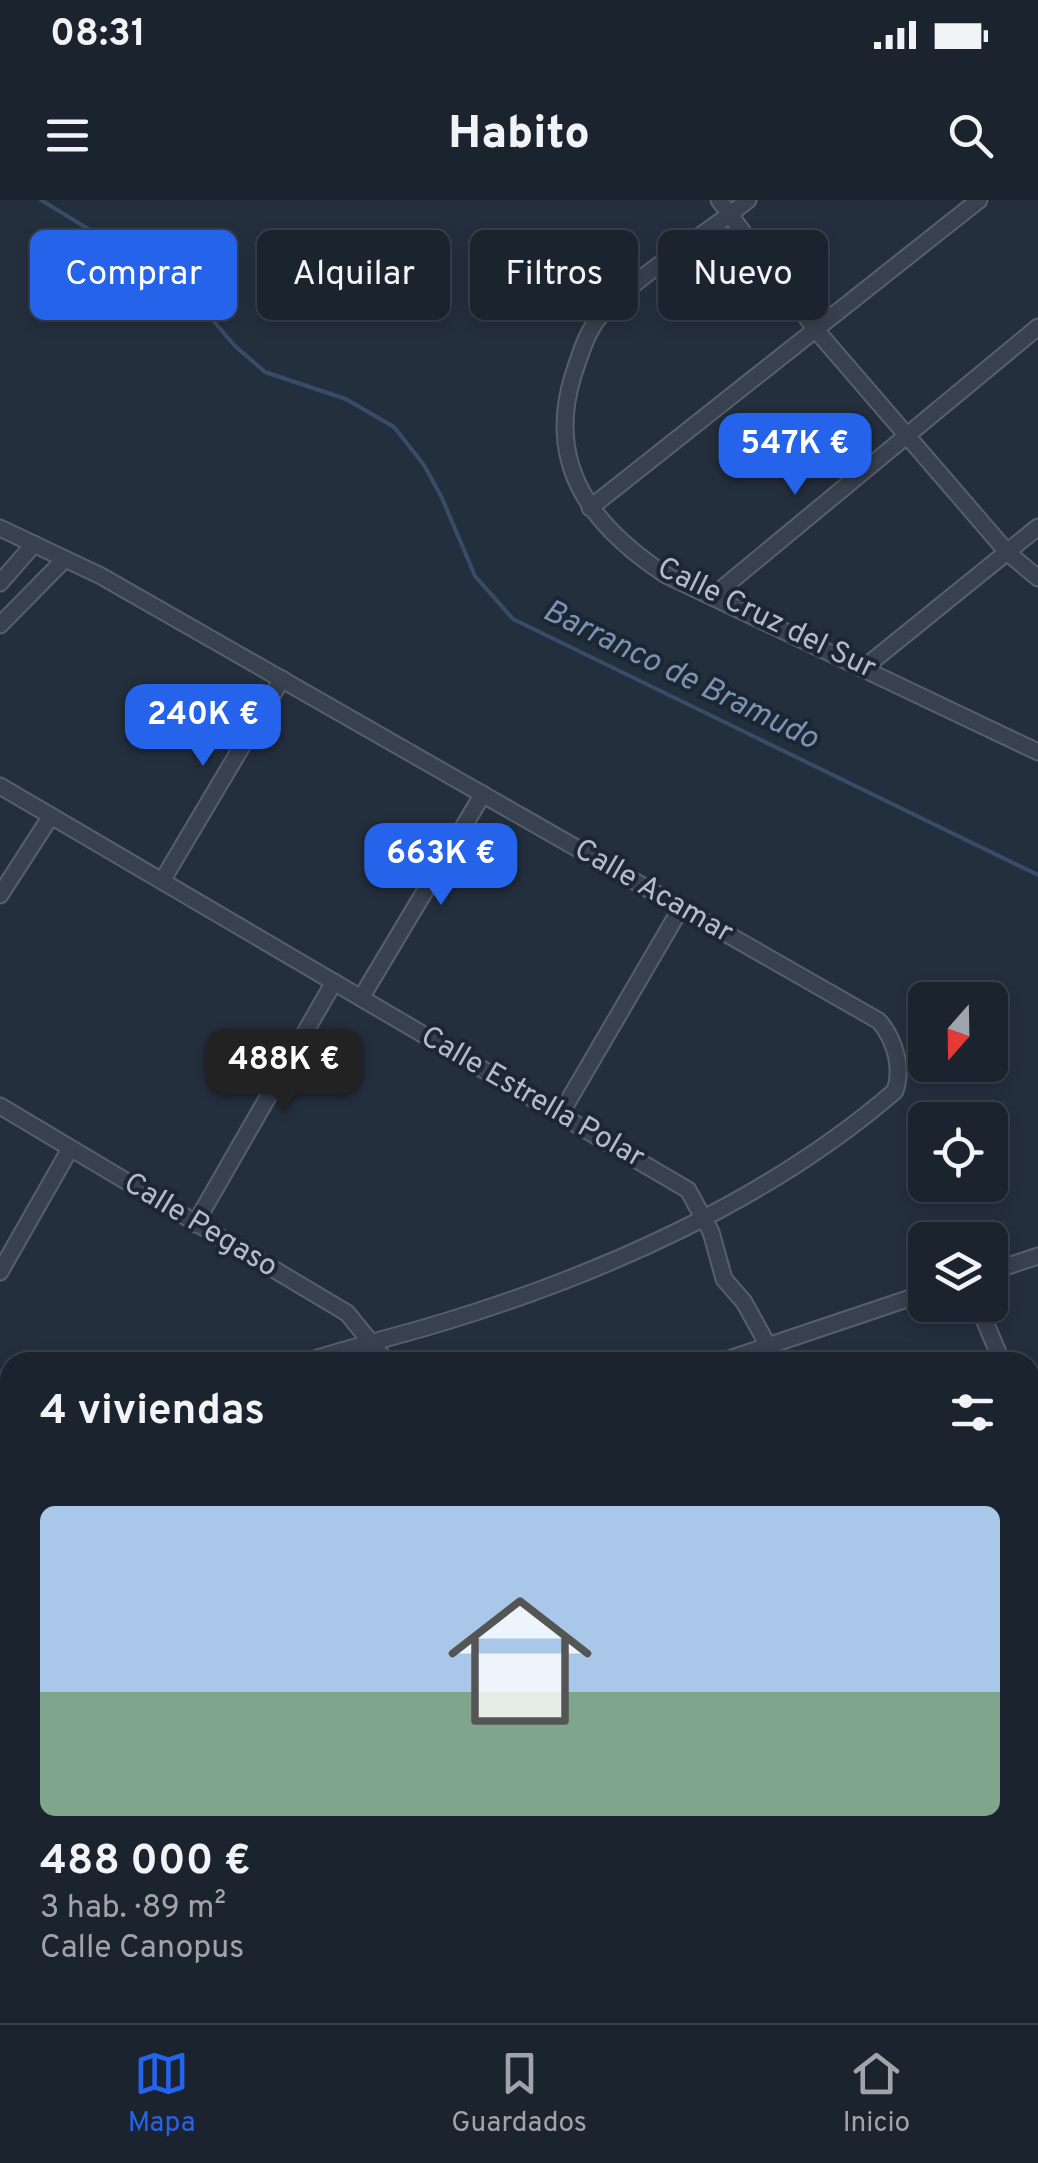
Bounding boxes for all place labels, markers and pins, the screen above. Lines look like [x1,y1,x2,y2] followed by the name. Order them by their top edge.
[714,413,876,498] pin: 547K €
[122,684,284,769] pin: 240K €
[360,823,522,908] pin: 663K €
[203,1029,365,1114] pin: 488K €

